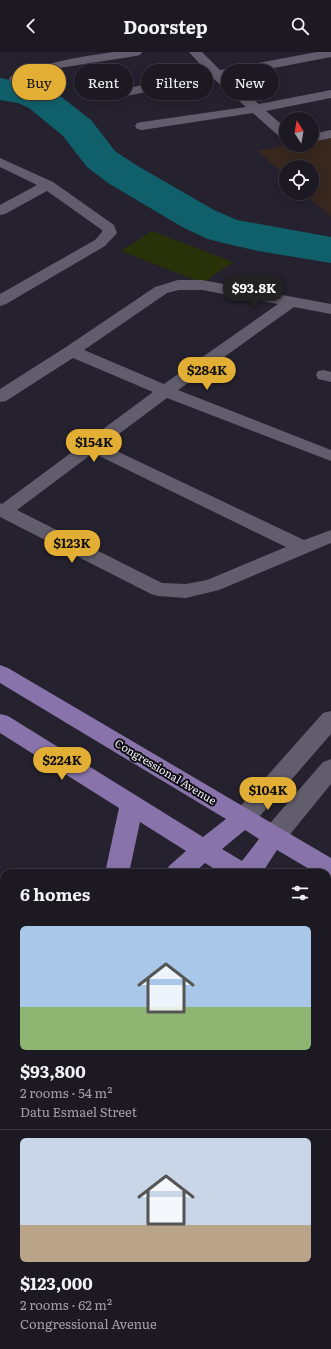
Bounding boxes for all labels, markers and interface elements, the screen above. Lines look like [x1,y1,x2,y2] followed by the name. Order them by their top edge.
[123,13,208,40] text: Doorstep
[20,15,42,37] icon: back
[289,15,311,37] icon: search
[12,64,66,100] chip: Buy
[74,64,133,100] chip: Rent
[141,64,213,100] chip: Filters
[221,64,279,100] chip: New
[279,112,319,152] north arrow
[279,112,319,200] map controls
[279,160,319,200] button: locate
[221,275,287,309] pin: $93.8K
[232,278,276,297] text: $93.8K
[179,357,235,391] pin: $284K
[187,360,227,379] text: $284K
[66,429,122,463] pin: $154K
[75,432,113,451] text: $154K
[44,530,100,564] pin: $123K
[53,533,91,552] text: $123K
[112,734,220,808] street label: Congressional Avenue
[34,747,90,781] pin: $224K
[42,750,82,769] text: $224K
[240,777,296,811] pin: $104K
[248,780,288,799] text: $104K
[20,881,90,906] text: 6 homes
[289,882,311,904] icon: filters
[130,952,202,1024] icon: home
[20,1058,86,1083] text: $93,800
[20,1083,112,1102] text: 2 rooms · 54 m²
[20,1102,137,1121] text: Datu Esmael Street
[130,1164,202,1236] icon: home
[20,1270,93,1295] text: $123,000
[20,1295,112,1314] text: 2 rooms · 62 m²
[20,1314,157,1333] text: Congressional Avenue

